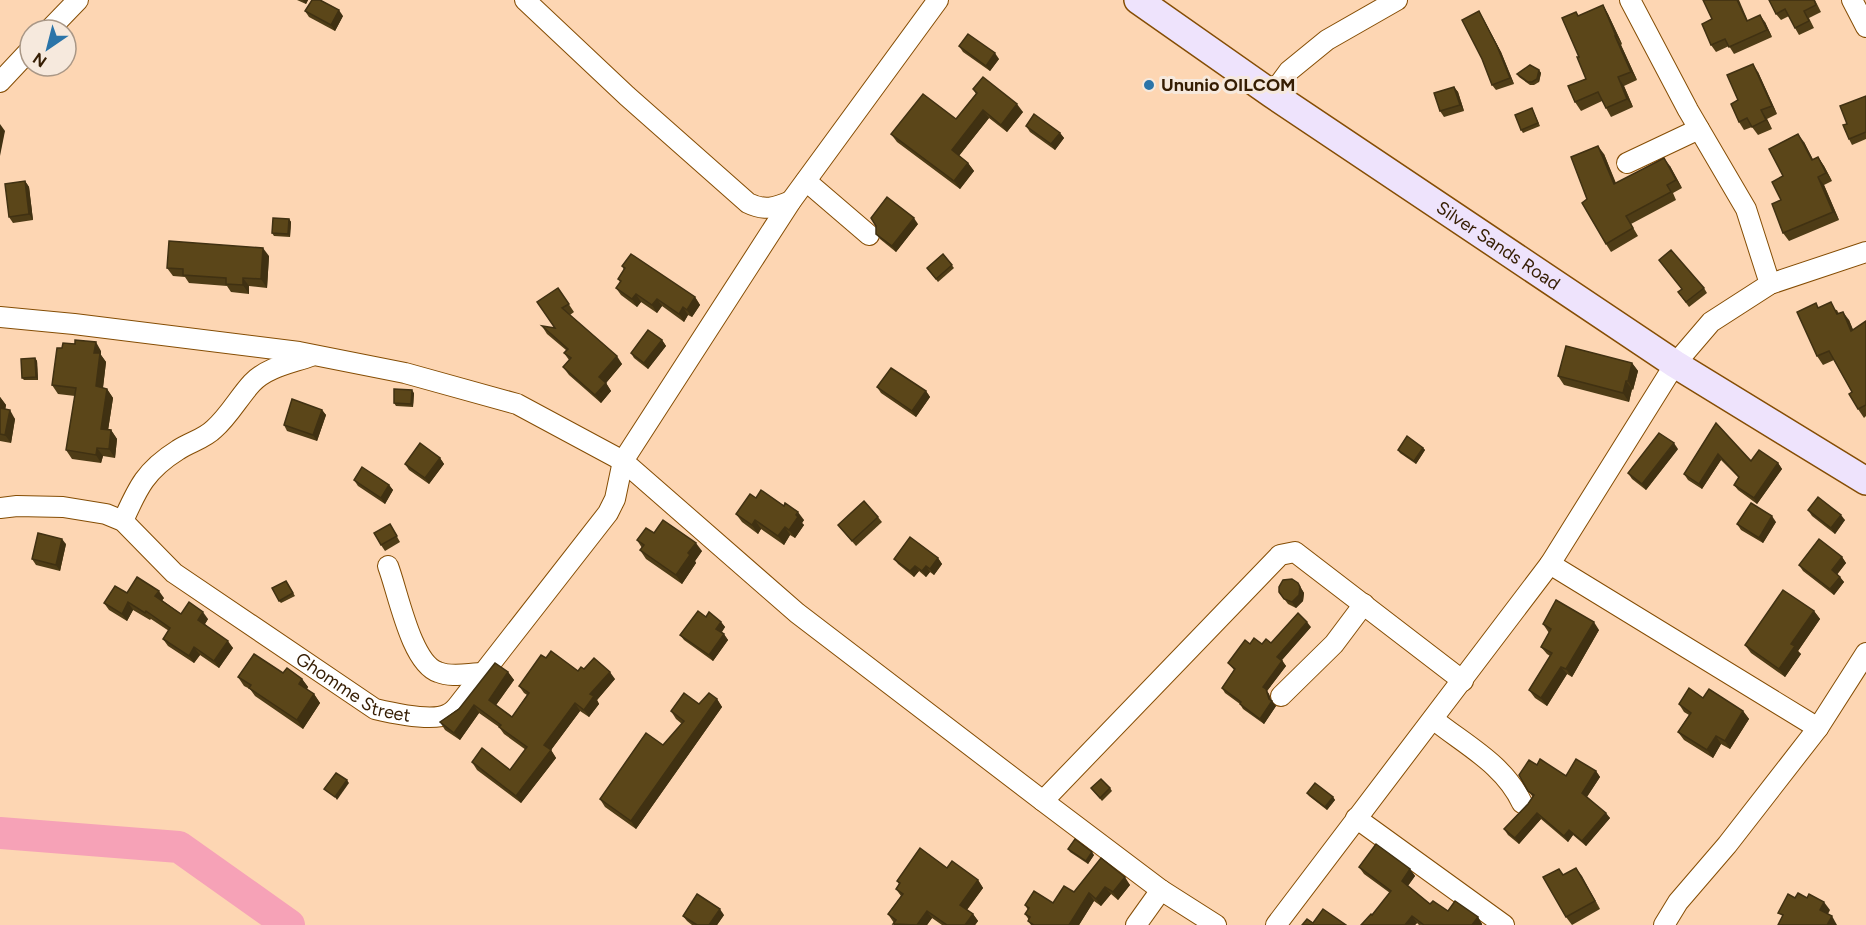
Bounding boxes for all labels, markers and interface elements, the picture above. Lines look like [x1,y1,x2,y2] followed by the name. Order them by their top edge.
[18,18,78,78] north arrow
[29,49,50,71] text: N
[1161,74,1295,96] place label: Ununio OILCOM
[1142,78,1156,92] marker: Ununio OILCOM
[1432,196,1564,295] street label: Silver Sands Road
[291,648,412,727] street label: Ghomme Street

